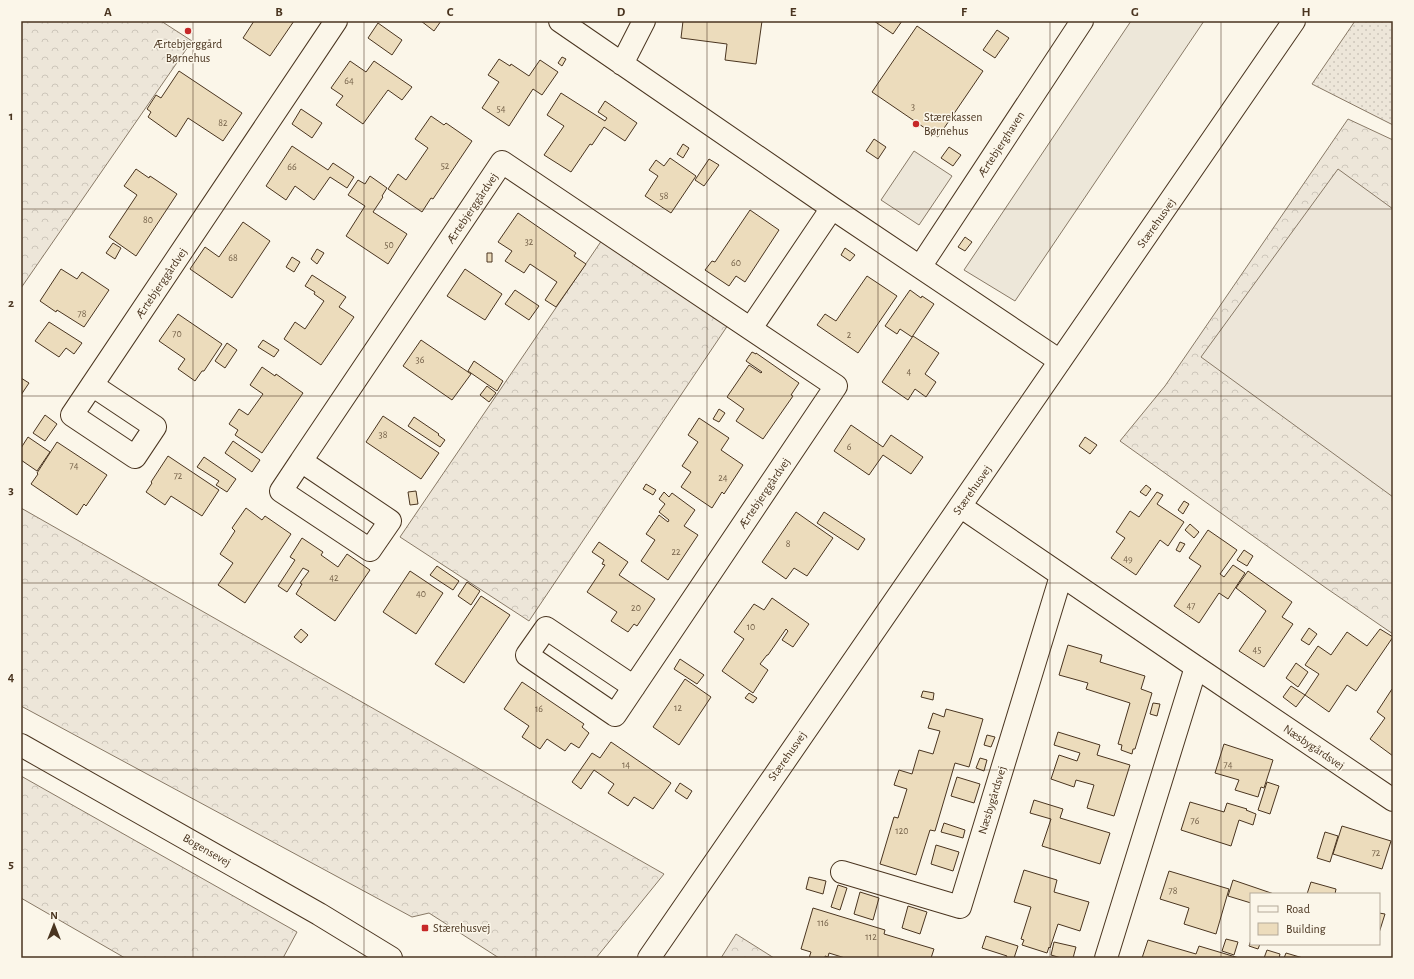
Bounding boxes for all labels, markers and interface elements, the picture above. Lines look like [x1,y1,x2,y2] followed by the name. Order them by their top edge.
[104,6,112,19] text: A
[275,6,283,19] text: B
[447,6,454,19] text: C
[617,6,626,19] text: D
[790,6,797,19] text: E
[961,6,968,19] text: F
[1131,6,1139,19] text: G
[1301,6,1311,19] text: H
[183,26,193,36] marker: Ærtebjerggård Børnehus
[153,38,222,64] place label: Ærtebjerggård Børnehus
[344,76,354,86] house number: 64
[911,102,915,112] house number: 3
[497,104,506,114] house number: 54
[975,109,1027,180] street label: Ærtebjerghaven
[9,110,13,123] text: 1
[924,111,982,137] place label: Stærekassen Børnehus
[218,118,228,128] house number: 82
[911,119,921,129] marker: Stærekassen Børnehus
[441,161,450,171] house number: 52
[287,162,297,172] house number: 66
[444,171,501,247] street label: Ærtebjerggårdvej
[660,191,669,201] house number: 58
[1135,196,1178,251] street label: Stærehusvej
[143,215,153,225] house number: 80
[525,237,534,247] house number: 32
[384,240,394,250] house number: 50
[133,246,190,322] street label: Ærtebjerggårdvej
[228,253,238,263] house number: 68
[731,258,741,268] house number: 60
[8,297,14,310] text: 2
[78,309,87,319] house number: 78
[172,329,182,339] house number: 70
[847,330,852,340] house number: 2
[416,355,425,365] house number: 36
[907,367,912,377] house number: 4
[379,430,388,440] house number: 38
[847,442,852,452] house number: 6
[736,456,793,532] street label: Ærtebjerggårdvej
[70,461,79,471] house number: 74
[951,463,994,518] street label: Stærehusvej
[174,471,183,481] house number: 72
[718,473,728,483] house number: 24
[8,484,14,497] text: 3
[786,539,791,549] house number: 8
[671,547,681,557] house number: 22
[1123,554,1133,564] house number: 49
[329,573,339,583] house number: 42
[416,589,426,599] house number: 40
[1187,601,1195,611] house number: 47
[631,603,641,613] house number: 20
[747,622,755,632] house number: 10
[1253,645,1262,655] house number: 45
[8,671,15,684] text: 4
[674,703,682,713] house number: 12
[535,704,543,714] house number: 16
[1281,722,1347,773] street label: Næsbygårdsvej
[766,729,809,784] street label: Stærehusvej
[622,760,630,770] house number: 14
[1224,760,1233,770] house number: 74
[976,764,1009,836] street label: Næsbygårdsvej
[1191,816,1200,826] house number: 76
[895,826,909,836] house number: 120
[180,831,233,869] street label: Bogensevej
[1372,848,1381,858] house number: 72
[8,858,14,871] text: 5
[1169,886,1178,896] house number: 78
[1250,893,1380,945] legend
[1286,903,1310,915] text: Road
[34,905,74,945] north arrow
[50,910,58,921] text: N
[817,918,829,928] house number: 116
[433,922,490,935] place label: Stærehusvej
[420,923,430,933] marker: Stærehusvej
[1286,923,1326,935] text: Building
[865,932,877,942] house number: 112

